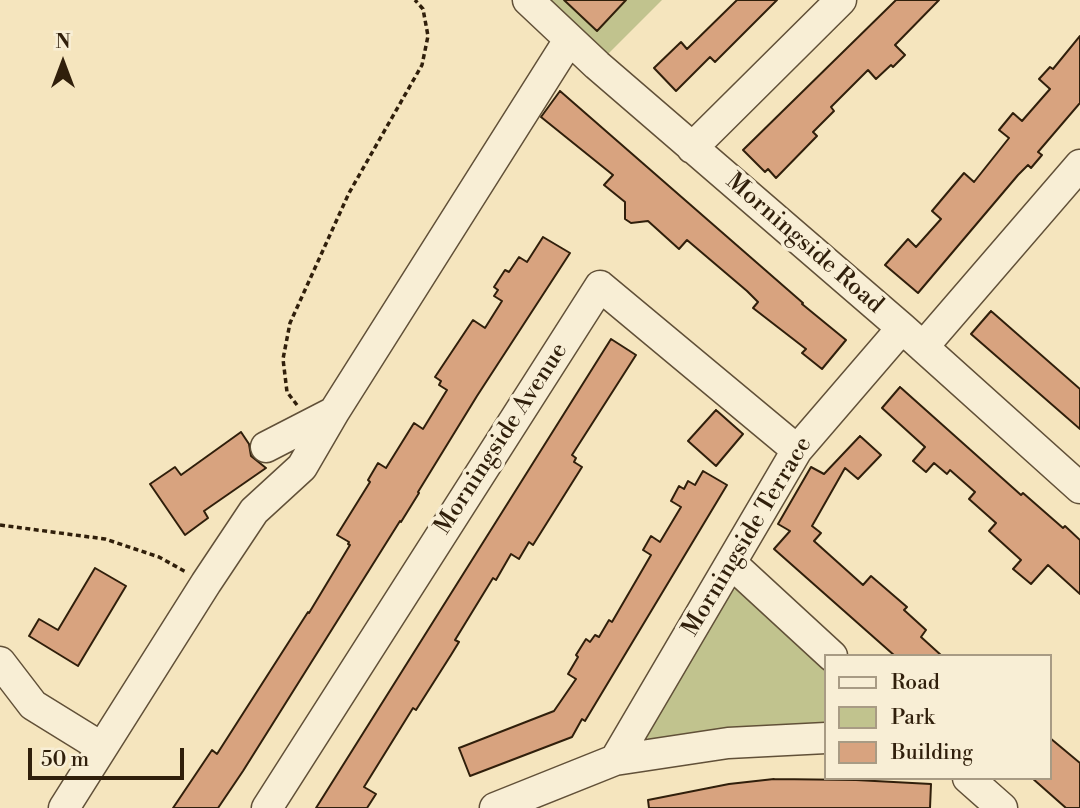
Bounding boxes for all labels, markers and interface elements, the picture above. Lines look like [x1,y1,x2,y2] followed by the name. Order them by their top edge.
[28,28,98,98] north arrow
[55,30,71,54] text: N
[719,168,889,320] street label: Morningside Road
[429,338,575,540] street label: Morningside Avenue
[677,432,819,642] street label: Morningside Terrace
[824,654,1052,780] legend
[891,670,940,696] text: Road
[891,705,935,731] text: Park
[32,734,187,778] scale bar
[891,740,973,766] text: Building
[41,747,89,773] text: 50 m

